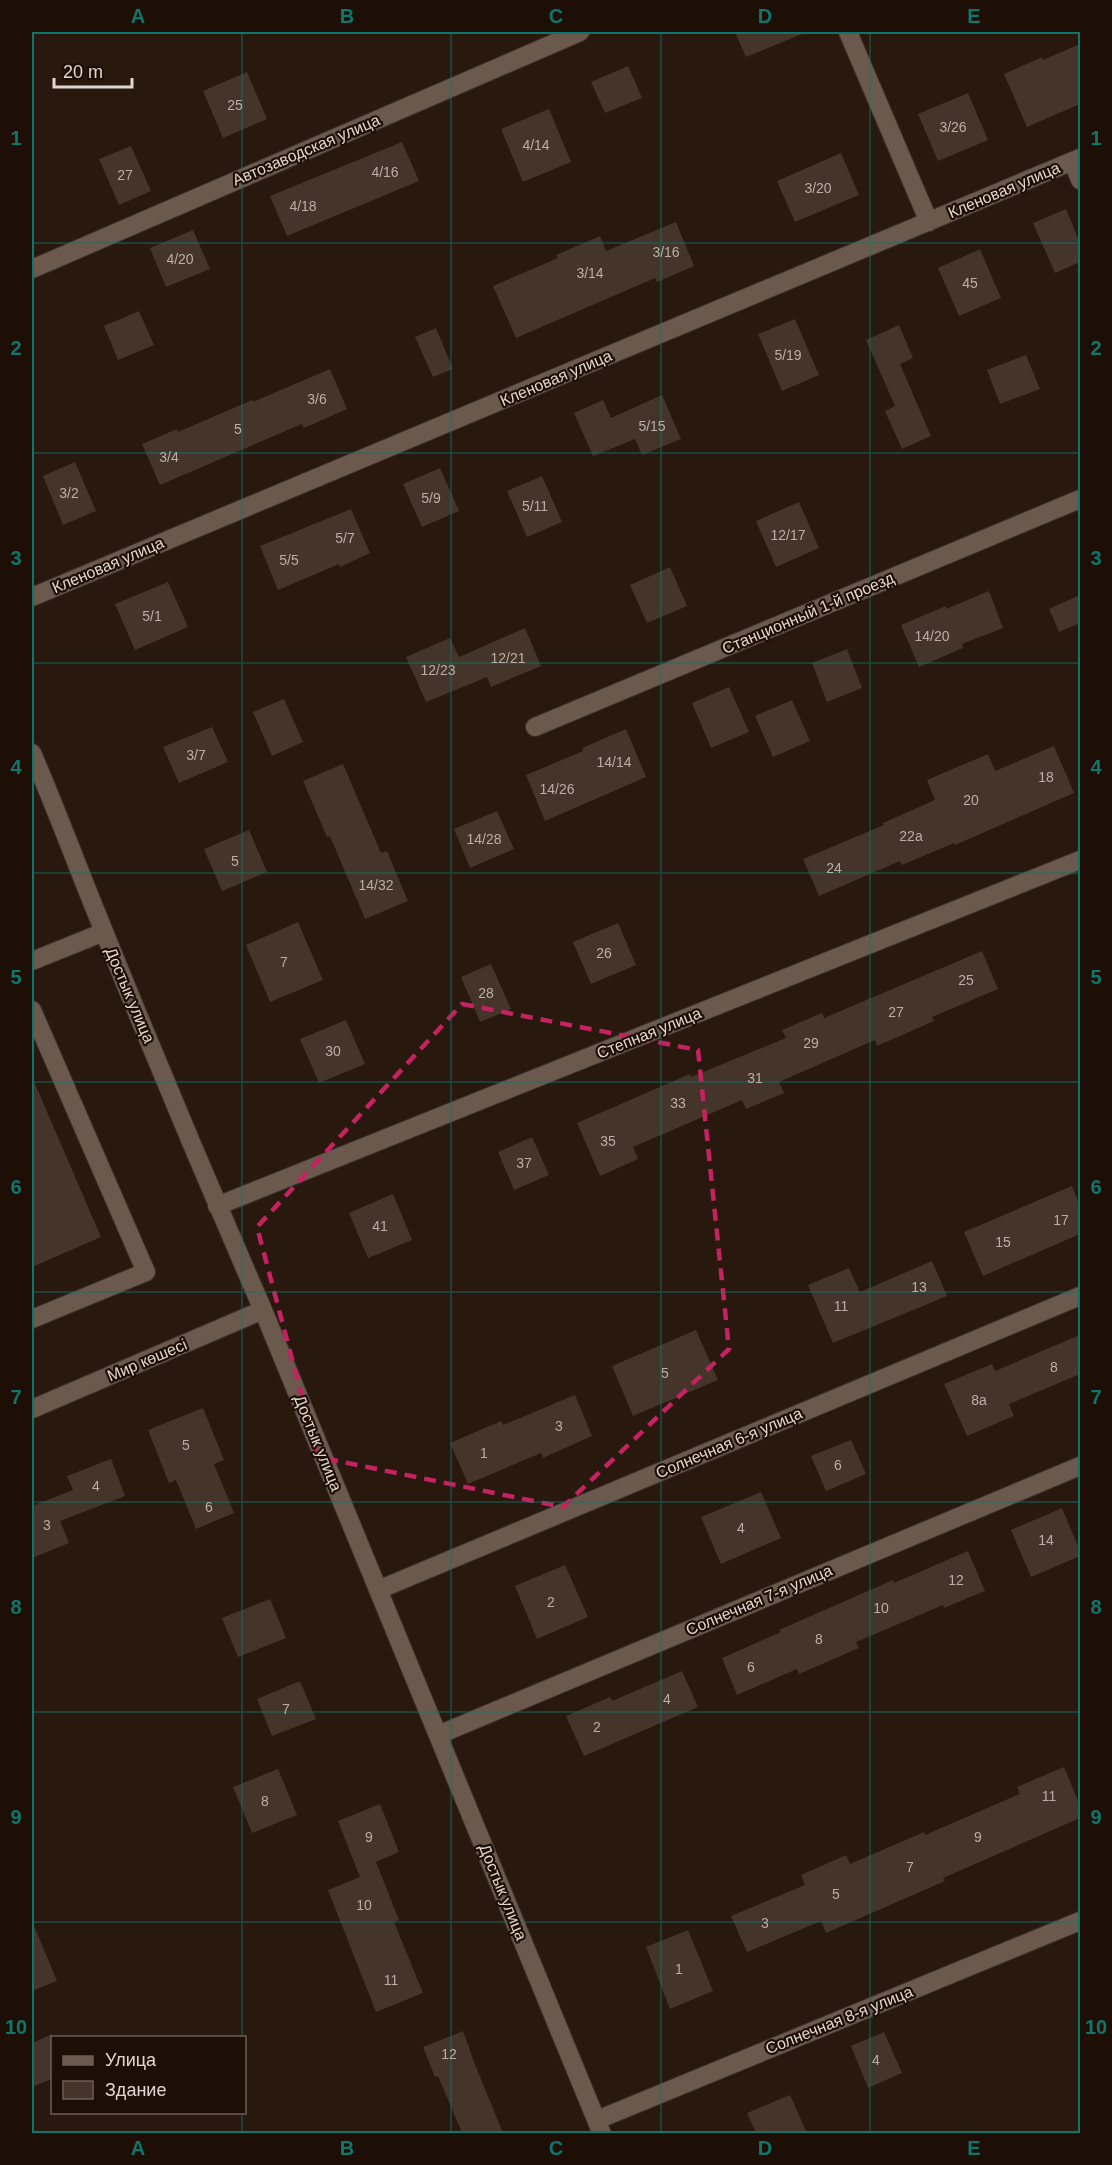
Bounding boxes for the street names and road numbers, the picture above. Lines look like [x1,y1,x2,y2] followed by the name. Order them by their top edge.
[230,111,382,189] street label: Автозаводская улица
[946,159,1062,221] street label: Кленовая улица
[498,347,614,409] street label: Кленовая улица
[50,534,166,596] street label: Кленовая улица
[720,569,897,657] street label: Станционный 1-й проезд
[102,945,158,1045] street label: Достык улица
[594,1004,704,1062] street label: Степная улица
[105,1336,189,1384] street label: Мир көшесі
[291,1392,345,1494] street label: Достык улица
[653,1404,805,1482] street label: Солнечная 6-я улица
[683,1561,835,1639] street label: Солнечная 7-я улица
[476,1841,530,1943] street label: Достык улица
[763,1983,915,2057] street label: Солнечная 8-я улица

